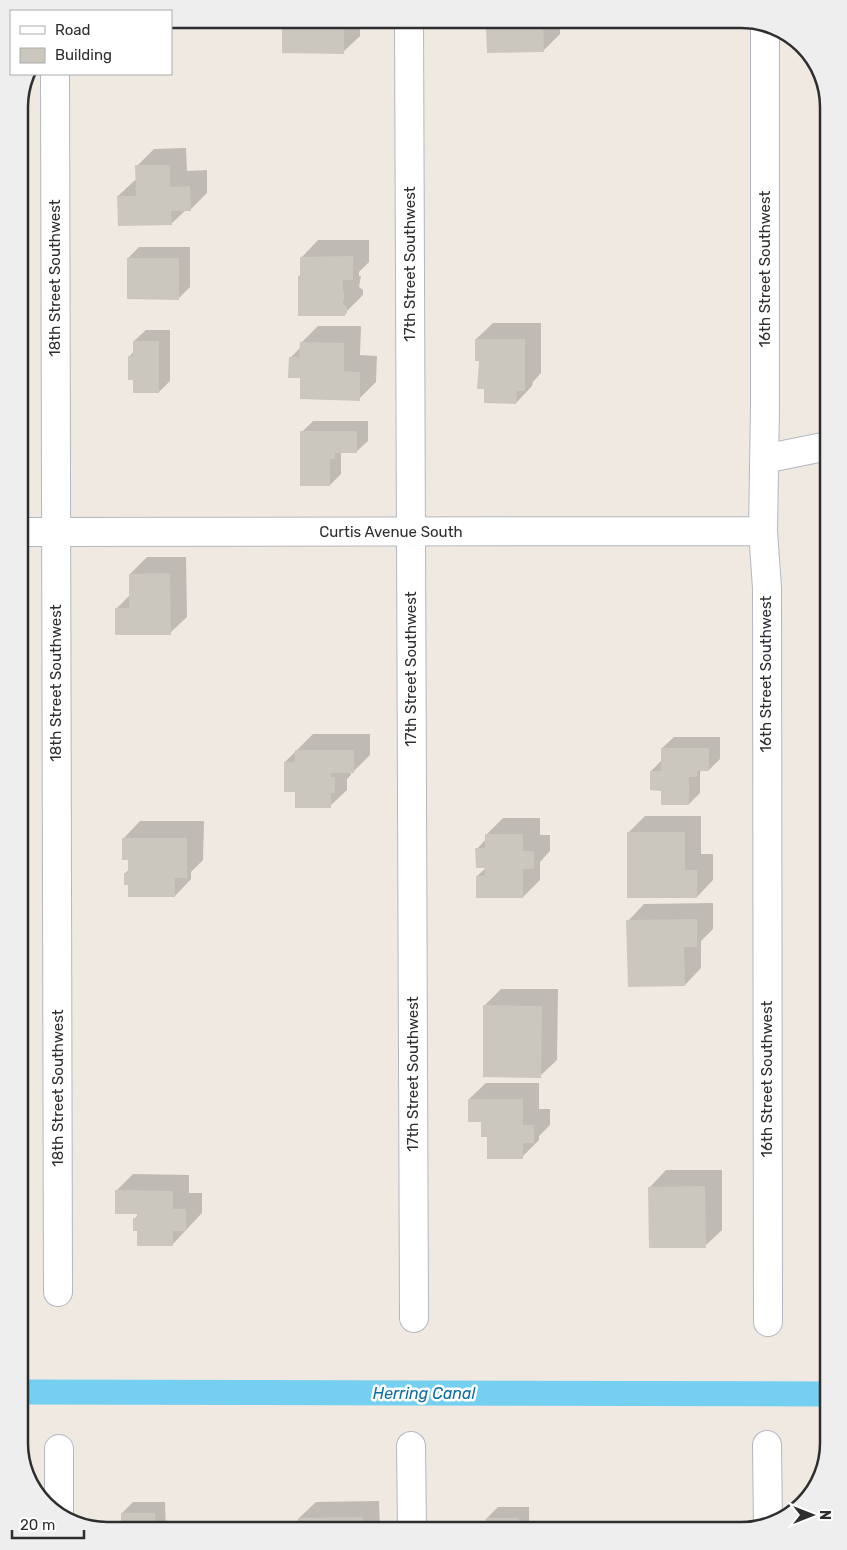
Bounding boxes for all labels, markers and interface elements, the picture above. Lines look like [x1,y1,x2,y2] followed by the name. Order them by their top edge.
[10,10,172,75] legend
[55,21,91,39] text: Road
[55,46,112,64] text: Building
[401,186,419,342] street label: 17th Street Southwest
[756,190,774,347] street label: 16th Street Southwest
[46,199,64,357] street label: 18th Street Southwest
[319,523,463,541] street label: Curtis Avenue South
[402,591,420,747] street label: 17th Street Southwest
[757,595,775,752] street label: 16th Street Southwest
[47,604,65,762] street label: 18th Street Southwest
[404,996,422,1152] street label: 17th Street Southwest
[758,1000,776,1157] street label: 16th Street Southwest
[49,1009,67,1167] street label: 18th Street Southwest
[373,1384,476,1403] water label: Herring Canal
[787,1490,837,1540] north arrow
[12,1508,85,1540] scale bar
[816,1510,833,1520] text: N
[20,1516,55,1534] text: 20 m

